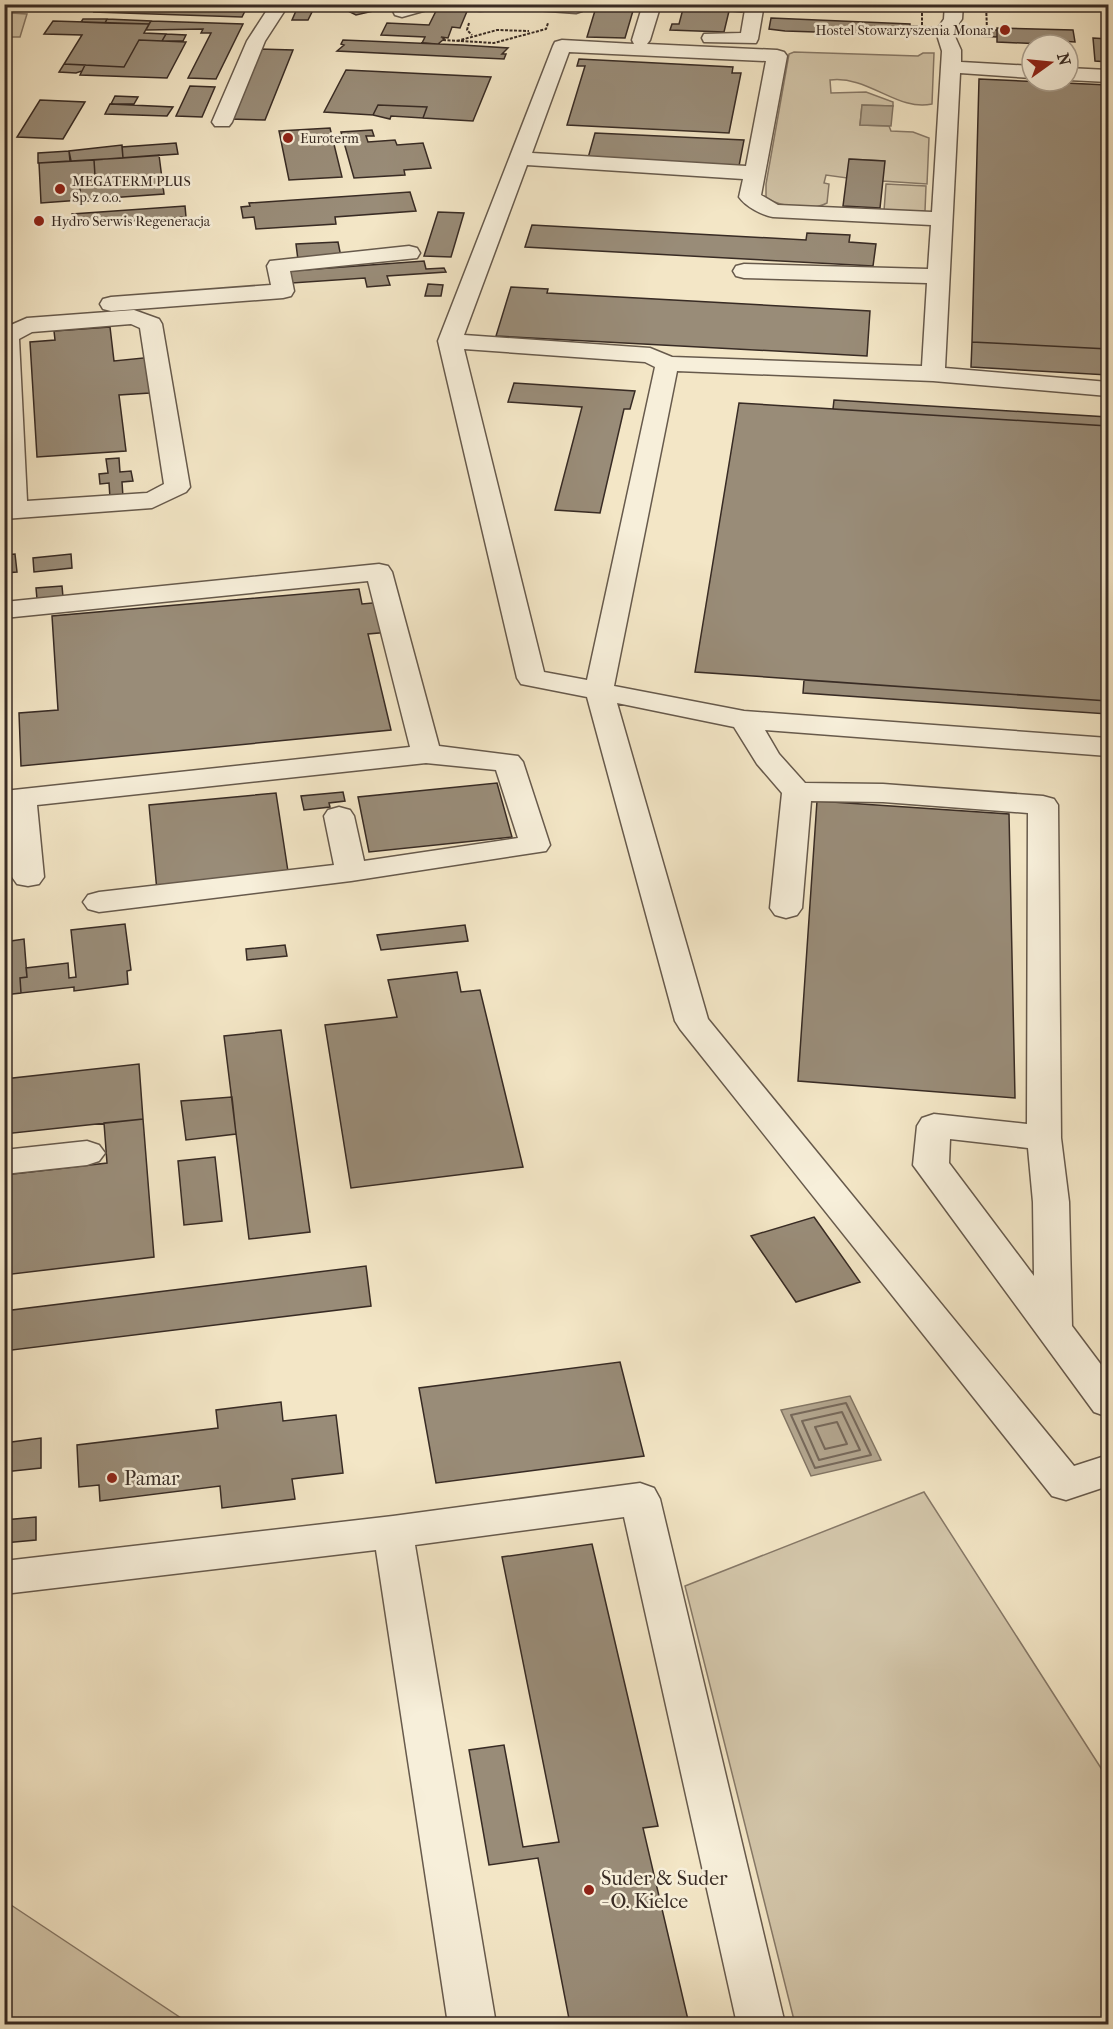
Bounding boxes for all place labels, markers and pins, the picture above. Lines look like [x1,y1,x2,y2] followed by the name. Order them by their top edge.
[816,22,993,39] place label: Hostel Stowarzyszenia Monar
[998,23,1012,37] marker: Hostel Stowarzyszenia Monar
[300,130,359,147] place label: Euroterm
[281,131,295,145] marker: Euroterm
[72,173,191,206] place label: MEGATERM PLUS Sp. z o.o.
[53,182,67,196] marker: MEGATERM PLUS Sp. z o.o.
[51,213,211,230] place label: Hydro Serwis Regeneracja
[32,214,46,228] marker: Hydro Serwis Regeneracja
[124,1467,180,1490] place label: Pamar
[105,1471,119,1485] marker: Pamar
[601,1867,728,1913] place label: Suder & Suder - O. Kielce
[582,1883,596,1897] marker: Suder & Suder - O. Kielce

